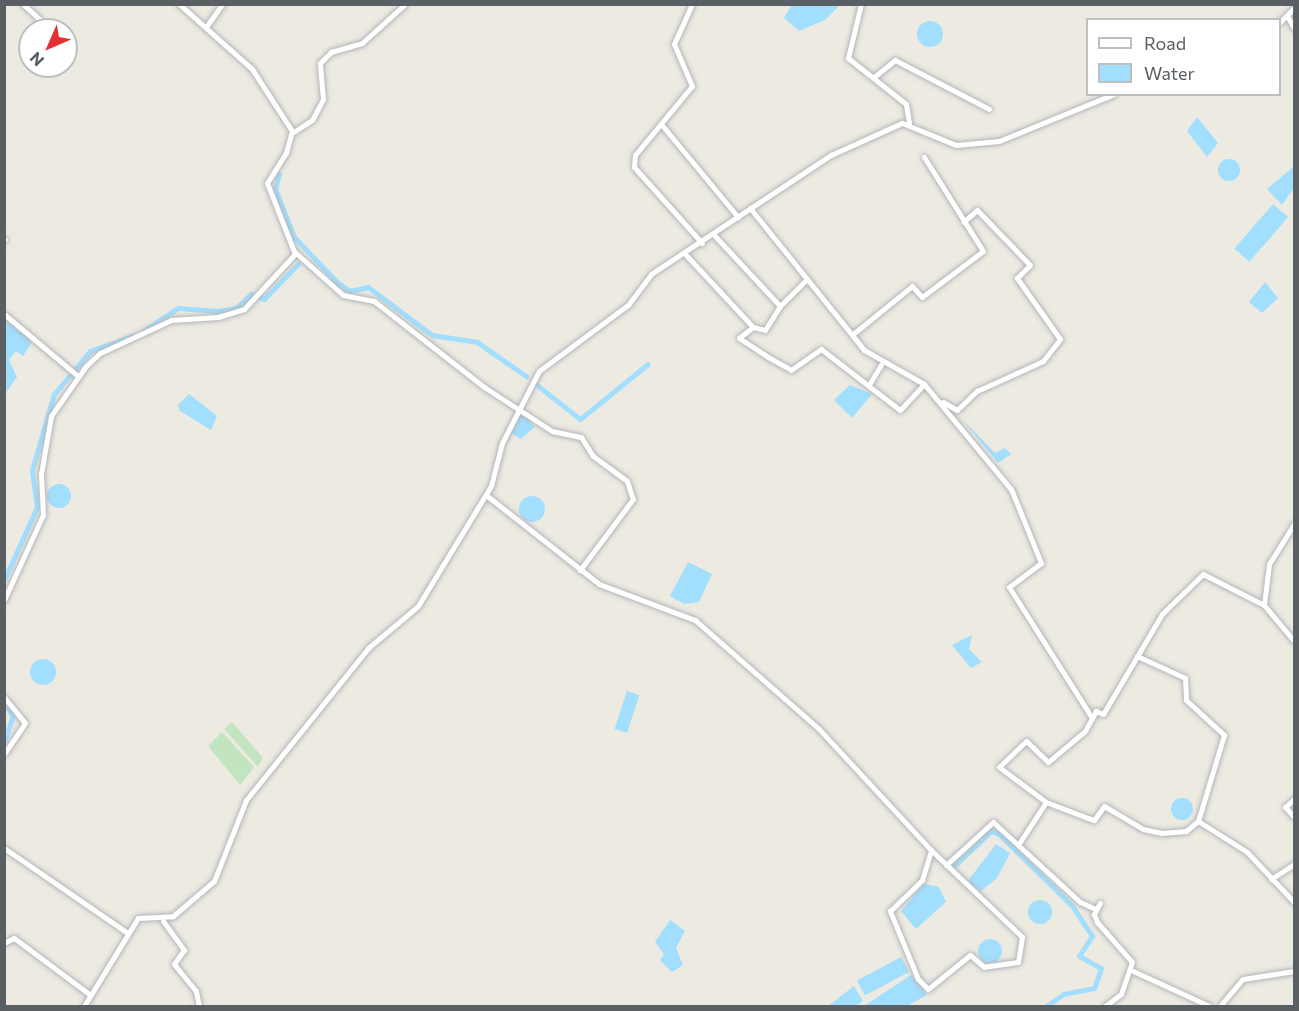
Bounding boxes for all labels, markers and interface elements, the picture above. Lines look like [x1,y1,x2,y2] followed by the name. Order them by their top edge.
[18,18,78,78] north arrow
[1086,18,1281,96] legend
[1144,32,1186,54] text: Road
[25,49,47,71] text: N
[1144,62,1195,84] text: Water

